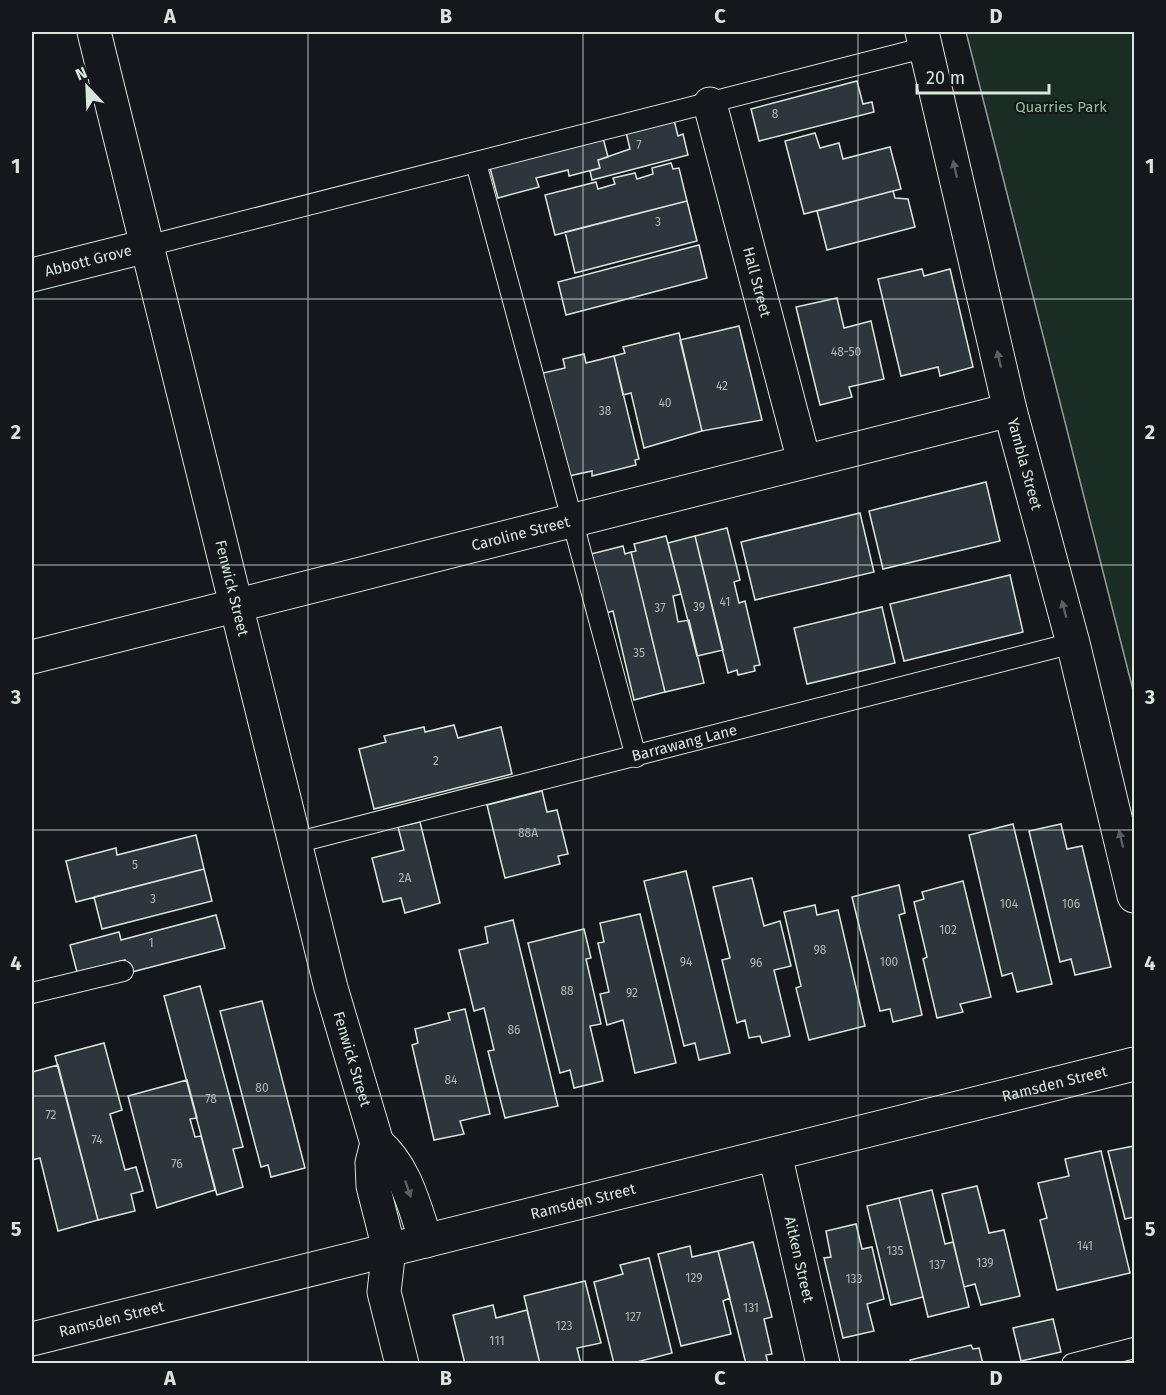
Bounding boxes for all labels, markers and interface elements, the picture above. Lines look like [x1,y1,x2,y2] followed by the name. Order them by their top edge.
[163,4,177,28] text: A
[440,4,452,28] text: B
[714,4,726,28] text: C
[989,4,1003,28] text: D
[57,57,117,117] north arrow
[917,57,1049,95] scale bar
[73,63,90,84] text: N
[926,67,965,89] text: 20 m
[1015,98,1107,116] park label: Quarries Park
[772,107,779,121] house number: 8
[636,138,642,152] house number: 7
[11,154,21,178] text: 1
[1145,154,1155,178] text: 1
[950,160,959,179] one-way arrow
[655,215,661,229] house number: 3
[43,241,134,280] street label: Abbott Grove
[739,245,775,319] street label: Hall Street
[831,345,862,359] house number: 48-50
[993,350,1003,369] one-way arrow
[716,379,728,393] house number: 42
[658,396,672,410] house number: 40
[599,404,612,418] house number: 38
[1004,416,1046,512] street label: Yambla Street
[11,420,21,444] text: 2
[1145,420,1155,444] text: 2
[470,512,572,555] street label: Caroline Street
[211,538,253,639] street label: Fenwick Street
[720,595,730,609] house number: 41
[693,600,705,614] house number: 39
[1059,600,1068,618] one-way arrow
[654,601,666,615] house number: 37
[633,646,645,660] house number: 35
[10,685,21,709] text: 3
[1144,685,1155,709] text: 3
[630,721,739,765] street label: Barrawang Lane
[433,754,439,768] house number: 2
[518,826,538,840] house number: 88A
[1115,830,1125,848] one-way arrow
[132,858,138,872] house number: 5
[399,871,412,885] house number: 2A
[150,892,156,906] house number: 3
[1000,897,1019,911] house number: 104
[1062,897,1080,911] house number: 106
[939,923,957,937] house number: 102
[148,936,154,950] house number: 1
[814,943,827,957] house number: 98
[10,951,22,975] text: 4
[1144,951,1156,975] text: 4
[680,955,693,969] house number: 94
[880,955,899,969] house number: 100
[750,956,762,970] house number: 96
[560,984,574,998] house number: 88
[626,986,638,1000] house number: 92
[329,1009,375,1109] street label: Fenwick Street
[507,1023,521,1037] house number: 86
[1000,1062,1110,1106] street label: Ramsden Street
[445,1073,458,1087] house number: 84
[255,1081,269,1095] house number: 80
[205,1092,217,1106] house number: 78
[45,1108,57,1122] house number: 72
[91,1133,103,1147] house number: 74
[171,1157,183,1171] house number: 76
[403,1180,413,1198] one-way arrow
[529,1180,638,1223] street label: Ramsden Street
[781,1215,818,1305] street label: Aitken Street
[11,1217,22,1241] text: 5
[1145,1217,1156,1241] text: 5
[1077,1239,1093,1253] house number: 141
[886,1244,904,1258] house number: 135
[976,1256,994,1270] house number: 139
[929,1258,945,1272] house number: 137
[685,1271,703,1285] house number: 129
[845,1272,863,1286] house number: 133
[57,1297,167,1341] street label: Ramsden Street
[743,1301,759,1315] house number: 131
[625,1310,641,1324] house number: 127
[555,1319,573,1333] house number: 123
[489,1334,505,1348] house number: 111
[163,1366,177,1390] text: A
[440,1366,452,1390] text: B
[714,1366,726,1390] text: C
[989,1366,1003,1390] text: D

